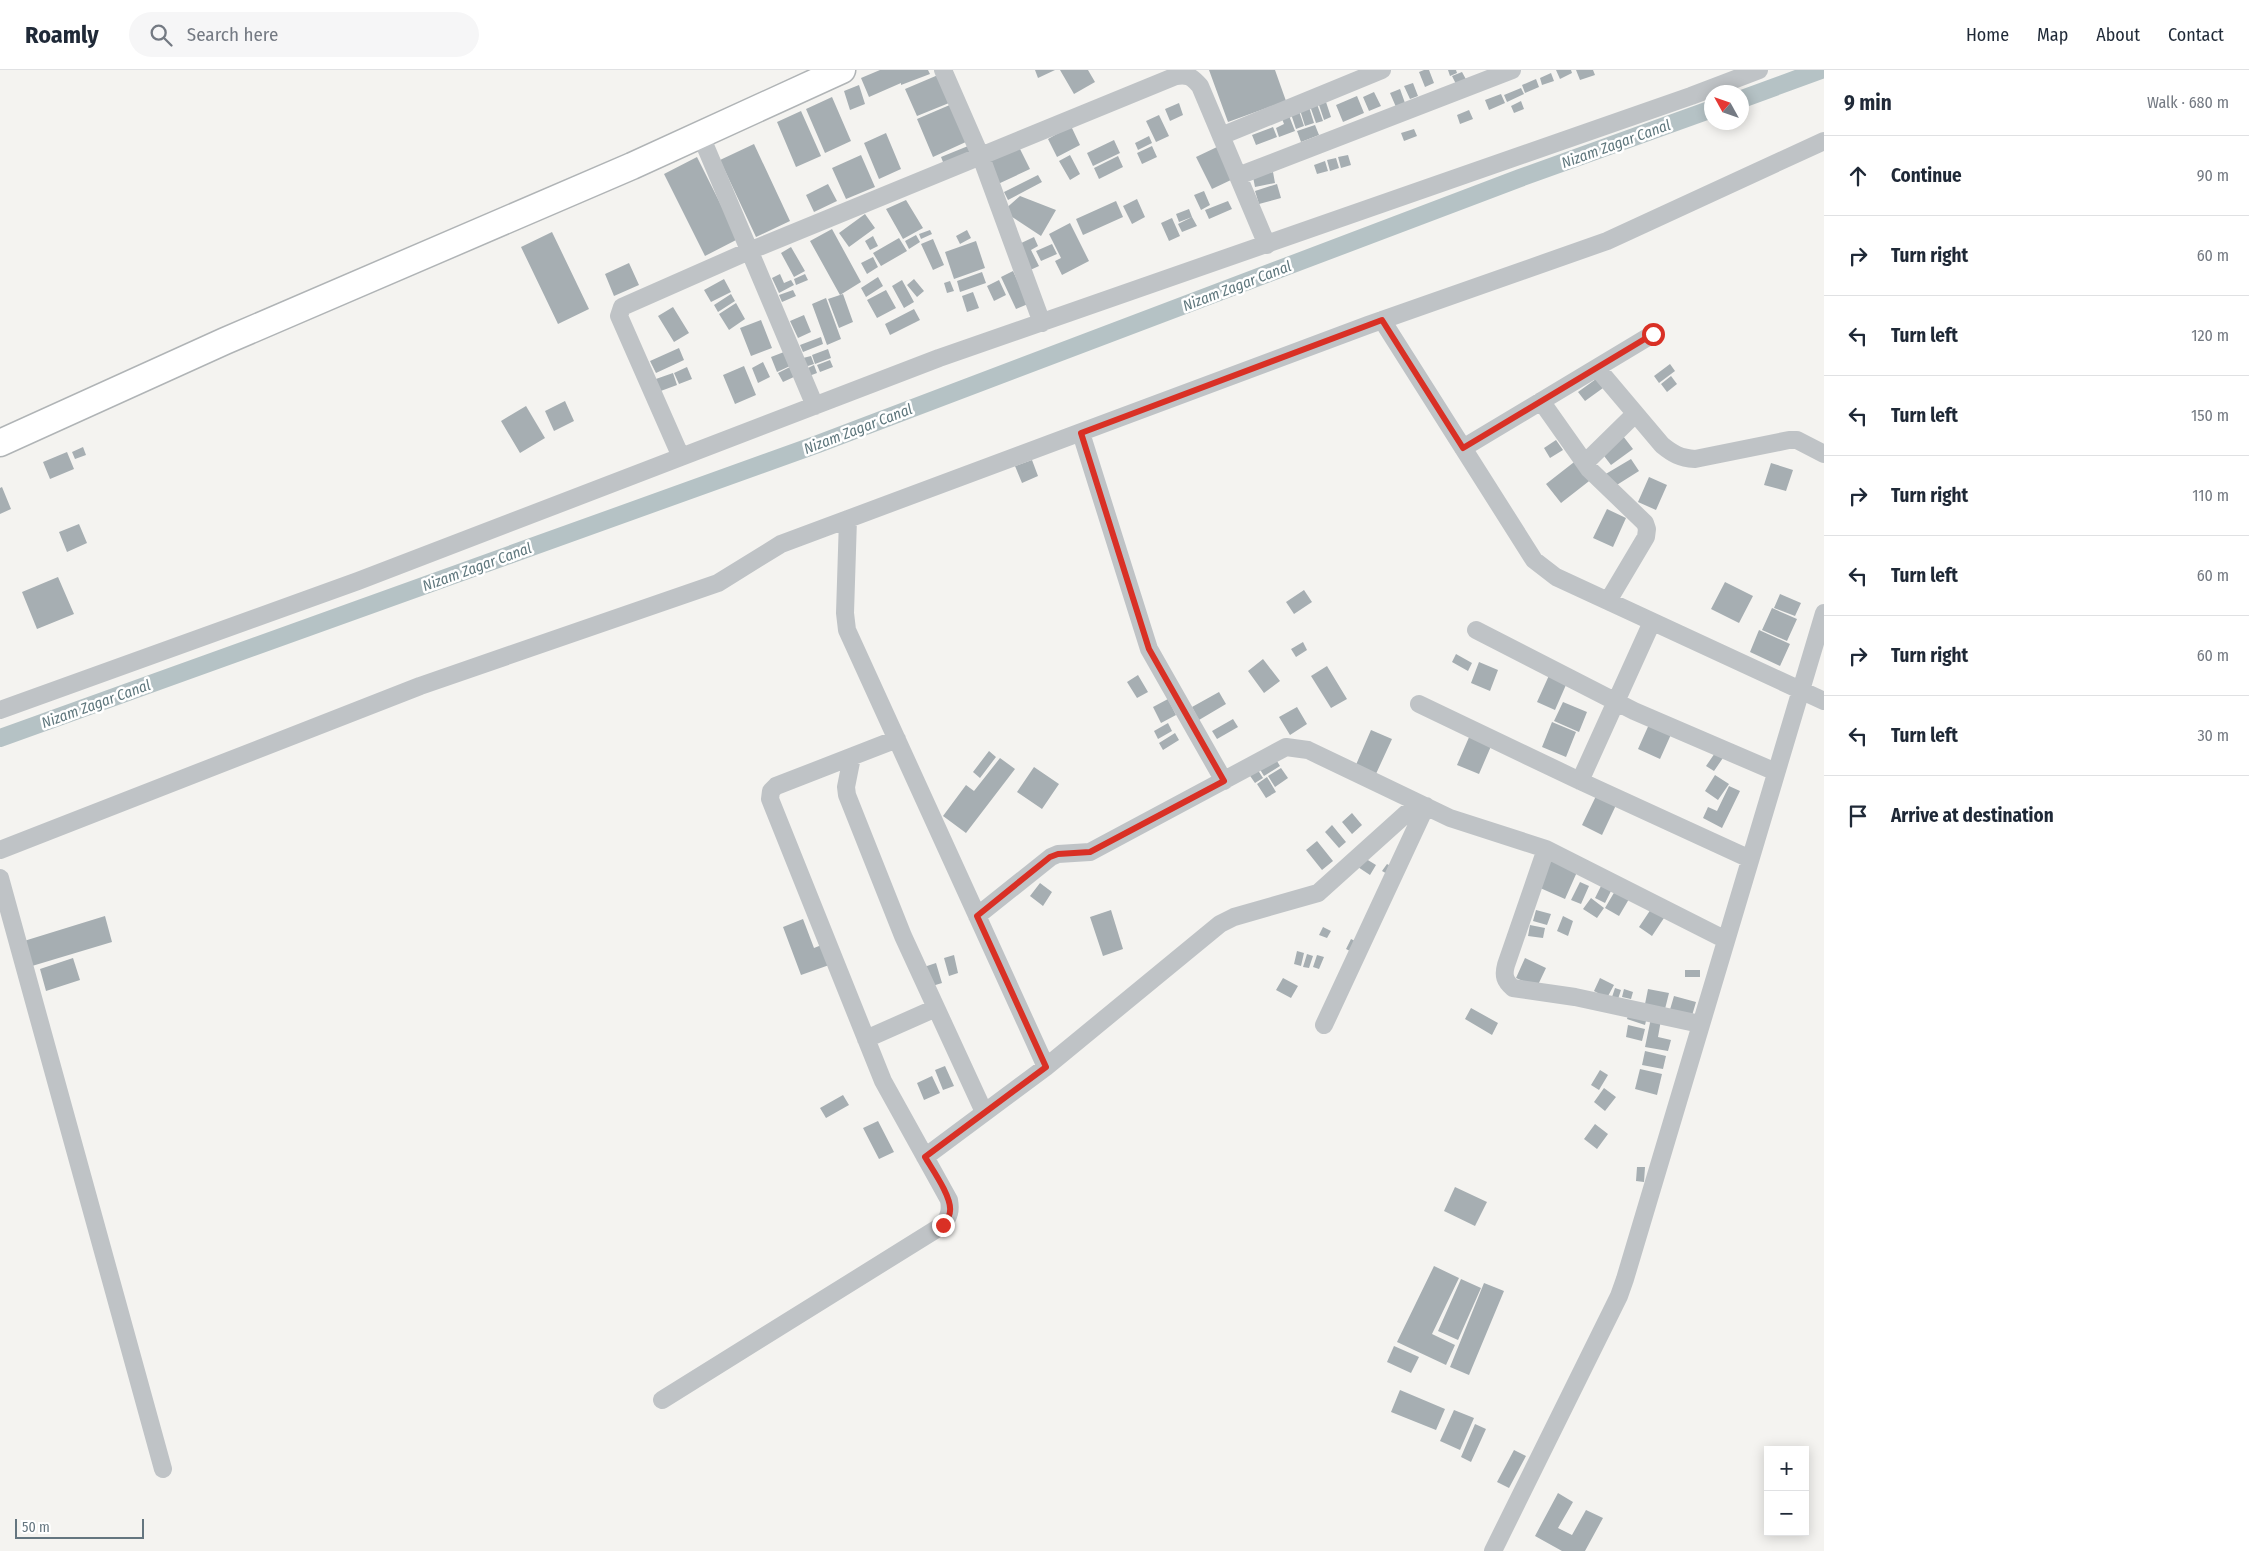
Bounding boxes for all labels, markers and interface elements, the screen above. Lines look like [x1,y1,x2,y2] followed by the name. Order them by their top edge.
[129,12,479,57] search box
[25,21,99,49] text: Roamly
[147,21,175,49] icon: search
[187,23,278,46] text: Search here
[1966,24,2009,46] text: Home
[2037,24,2068,46] text: Map
[2096,24,2140,46] text: About
[2168,24,2224,46] text: Contact
[1704,85,1749,130] north arrow
[1844,90,1892,116] text: 9 min
[2147,93,2229,112] text: Walk · 680 m
[1559,116,1673,172] water label: Nizam Zagar Canal
[1844,162,1872,190] icon: ahead
[1891,164,1962,187] text: Continue
[2197,166,2229,185] text: 90 m
[1844,242,1872,270] icon: right
[1891,244,1968,267] text: Turn right
[2197,246,2229,265] text: 60 m
[1180,257,1294,315] water label: Nizam Zagar Canal
[1844,322,1872,350] icon: left
[1642,323,1665,346] route start
[1891,324,1958,347] text: Turn left
[2191,326,2229,345] text: 120 m
[801,400,915,458] water label: Nizam Zagar Canal
[1844,402,1872,430] icon: left
[1891,404,1958,427] text: Turn left
[2191,406,2229,425] text: 150 m
[1844,482,1872,510] icon: right
[1891,484,1968,507] text: Turn right
[2192,486,2229,505] text: 110 m
[420,539,534,595] water label: Nizam Zagar Canal
[1844,562,1872,590] icon: left
[1891,564,1958,587] text: Turn left
[2197,566,2229,585] text: 60 m
[1844,642,1872,670] icon: right
[1891,644,1968,667] text: Turn right
[2197,646,2229,665] text: 60 m
[39,676,153,732] water label: Nizam Zagar Canal
[1844,722,1872,750] icon: left
[1891,724,1958,747] text: Turn left
[2197,726,2229,745] text: 30 m
[1844,802,1872,830] icon: arrive
[1891,804,2054,827] text: Arrive at destination
[932,1214,955,1237] route end
[1764,1446,1809,1536] map controls
[1764,1446,1809,1491] button: +
[1764,1491,1809,1536] button: −
[15,1516,144,1539] scale bar
[22,1519,50,1536] text: 50 m

